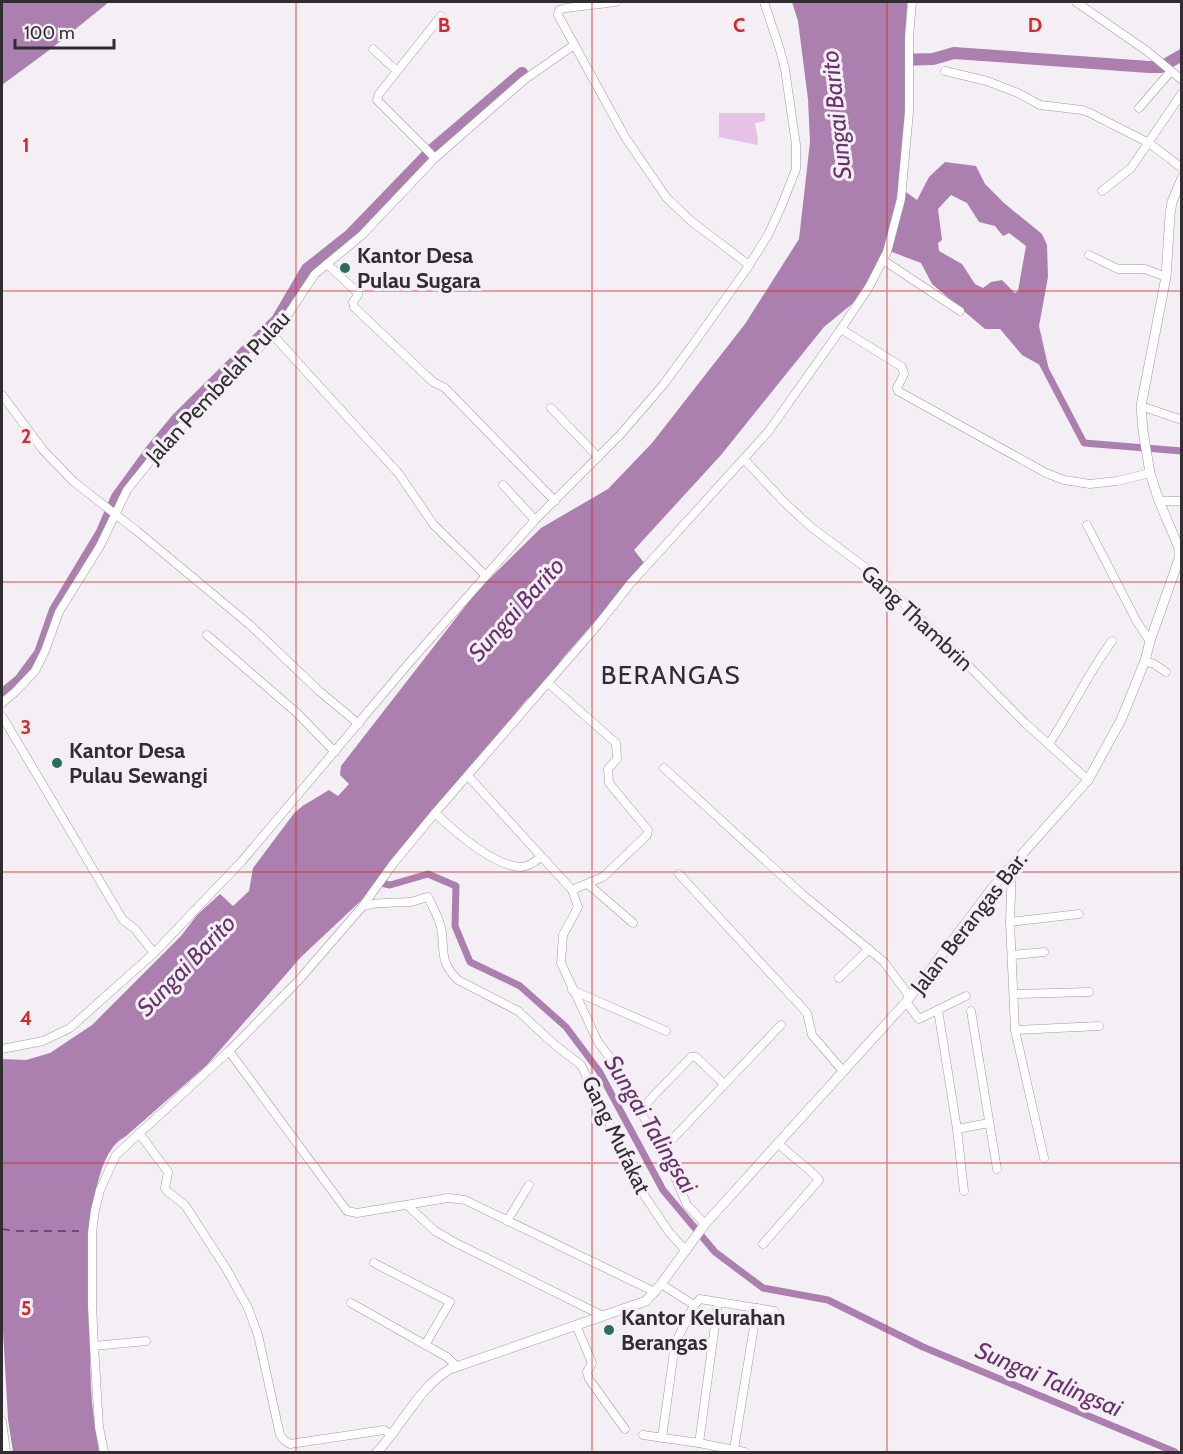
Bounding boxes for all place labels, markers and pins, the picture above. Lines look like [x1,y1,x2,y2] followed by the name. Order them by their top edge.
[357,242,481,294] place label: Kantor Desa Pulau Sugara
[338,261,352,275] marker: Kantor Desa Pulau Sugara
[69,737,208,789] place label: Kantor Desa Pulau Sewangi
[50,756,64,770] marker: Kantor Desa Pulau Sewangi
[621,1304,785,1356] place label: Kantor Kelurahan Berangas
[602,1323,616,1337] marker: Kantor Kelurahan Berangas

